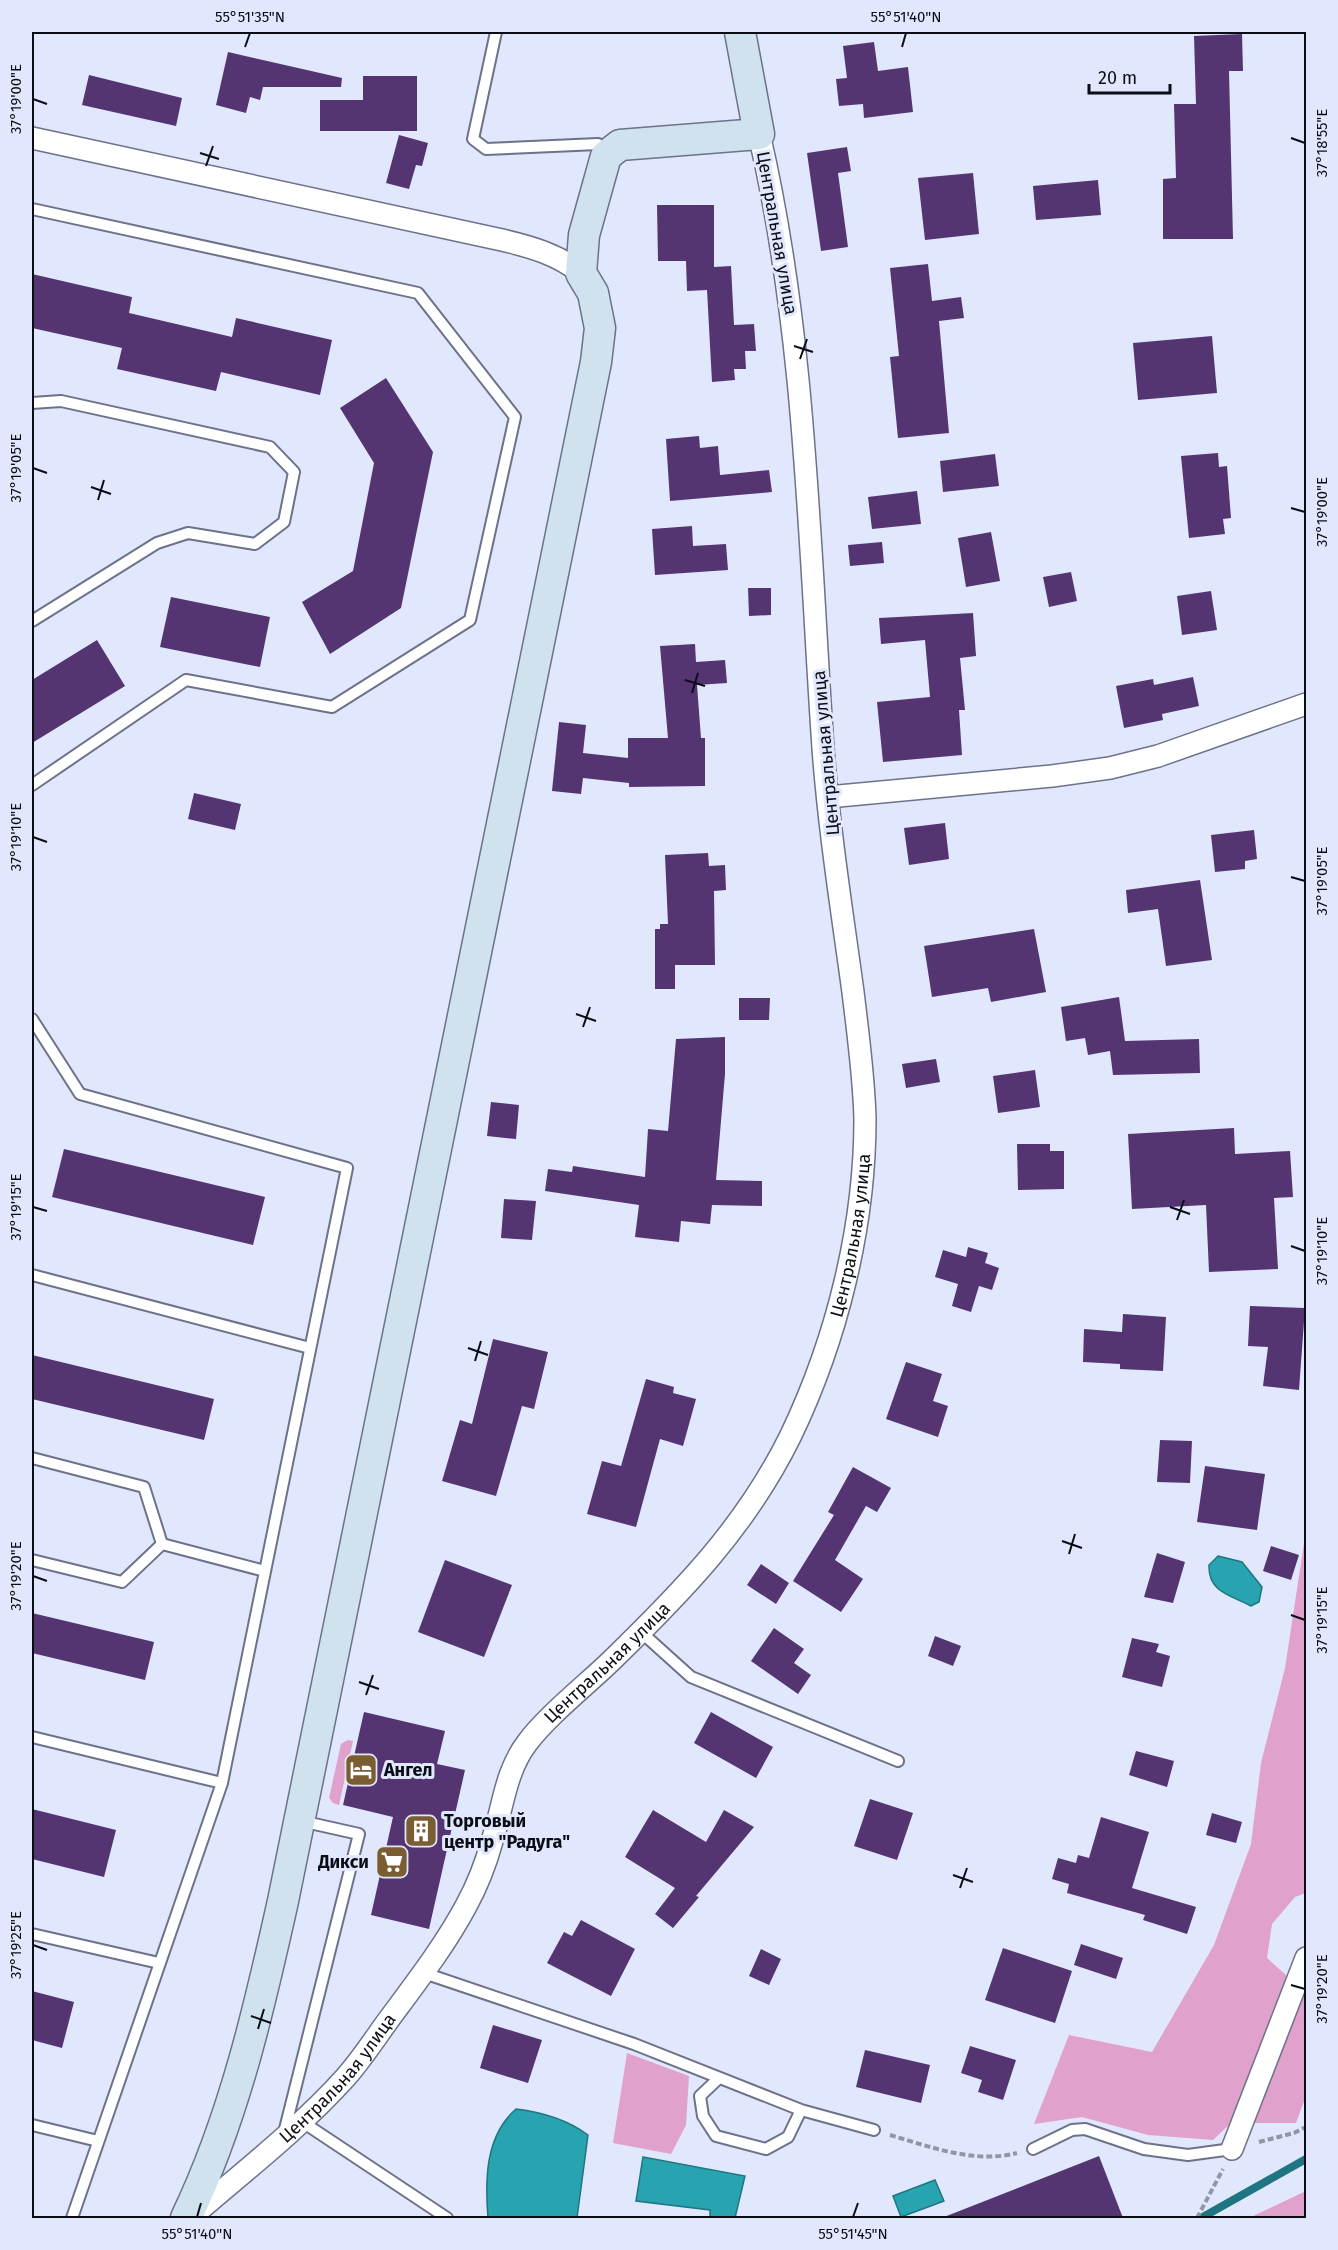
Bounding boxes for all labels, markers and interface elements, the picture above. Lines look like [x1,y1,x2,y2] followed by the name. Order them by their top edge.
[215,8,285,26] text: 55°51'35"N
[870,8,942,26] text: 55°51'40"N
[1089,57,1170,95] scale bar
[7,64,25,134] text: 37°19'00"E
[1098,67,1137,89] text: 20 m
[1313,109,1331,177] text: 37°18'55"E
[752,149,802,317] street label: Центральная улица
[7,433,25,503] text: 37°19'05"E
[1313,477,1331,547] text: 37°19'00"E
[808,669,844,837] street label: Центральная улица
[7,803,25,871] text: 37°19'10"E
[1313,846,1331,916] text: 37°19'05"E
[825,1153,875,1320] street label: Центральная улица
[7,1173,25,1241] text: 37°19'15"E
[1313,1217,1331,1285] text: 37°19'10"E
[7,1541,25,1611] text: 37°19'20"E
[1313,1586,1331,1654] text: 37°19'15"E
[539,1598,675,1728] street label: Центральная улица
[343,1752,379,1788] hotel icon: Ангел
[383,1759,433,1781] place label: Ангел
[444,1810,570,1853] place label: Торговый центр "Радуга"
[403,1813,439,1849] building icon: Торговый центр "Радуга"
[374,1844,410,1880] supermarket icon: Дикси
[317,1851,369,1873] place label: Дикси
[7,1911,25,1979] text: 37°19'25"E
[1313,1954,1331,2024] text: 37°19'20"E
[275,2009,401,2148] street label: Центральная улица
[161,2225,233,2243] text: 55°51'40"N
[818,2225,888,2243] text: 55°51'45"N

